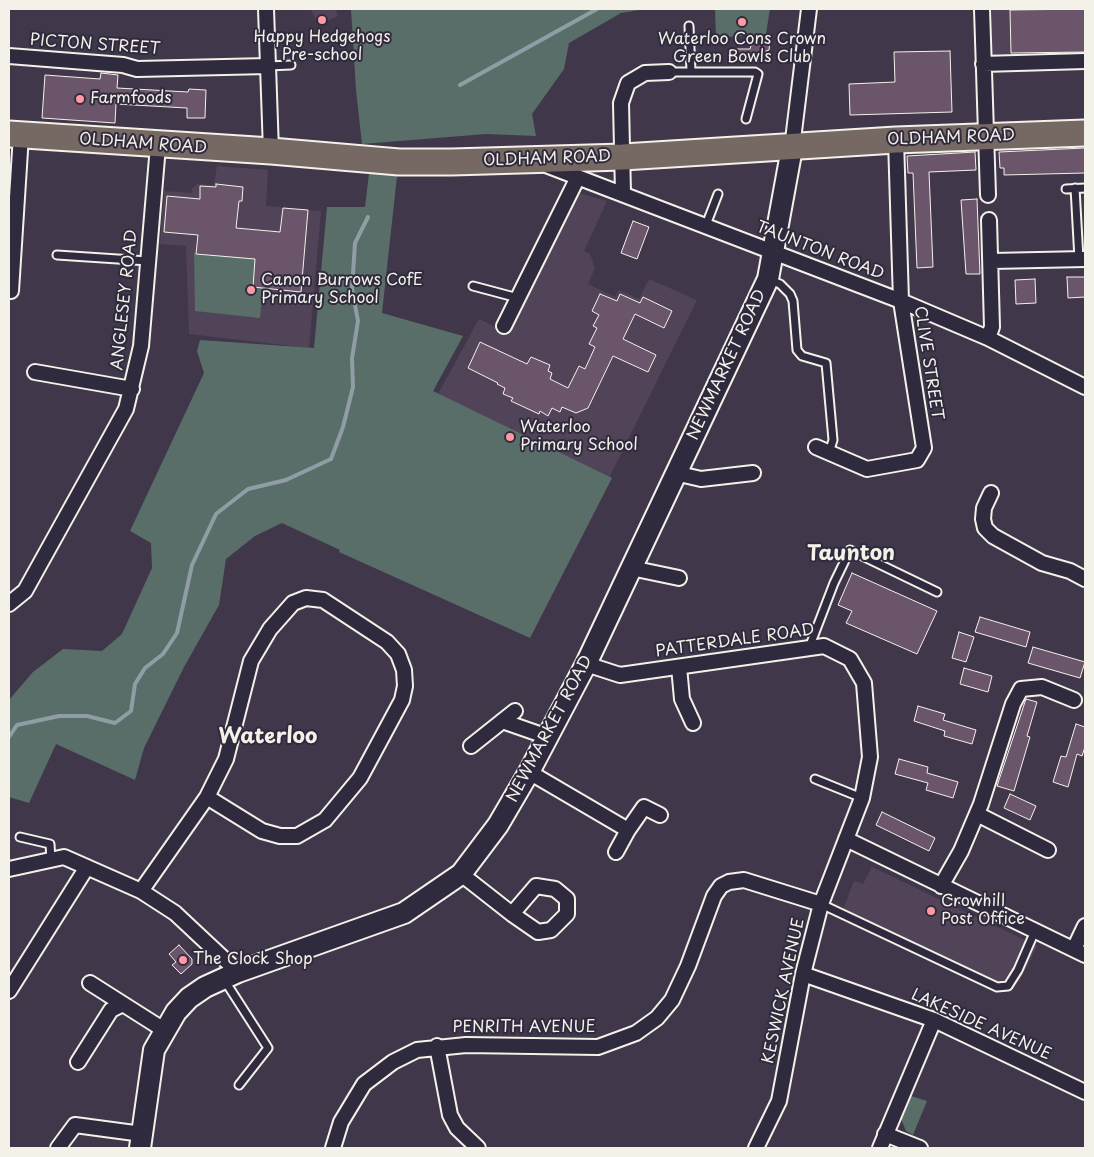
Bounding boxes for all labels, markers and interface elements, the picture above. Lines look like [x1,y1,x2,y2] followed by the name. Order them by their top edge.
[316,14,328,26] marker: Happy Hedgehogs Pre-school
[736,16,748,28] marker: Waterloo Cons Crown Green Bowls Club
[253,28,391,66] place label: Happy Hedgehogs Pre-school
[658,30,826,68] place label: Waterloo Cons Crown Green Bowls Club
[29,31,161,59] street label: PICTON STREET
[90,89,172,109] place label: Farmfoods
[74,93,86,105] marker: Farmfoods
[887,126,1015,150] street label: OLDHAM ROAD
[78,130,208,158] street label: OLDHAM ROAD
[483,147,611,171] street label: OLDHAM ROAD
[753,218,887,284] street label: TAUNTON ROAD
[108,229,142,371] street label: ANGLESEY ROAD
[261,271,423,309] place label: Canon Burrows CofE Primary School
[245,284,257,296] marker: Canon Burrows CofE Primary School
[684,287,770,443] street label: NEWMARKET ROAD
[910,305,946,421] street label: CLIVE STREET
[520,418,638,456] place label: Waterloo Primary School
[504,431,516,443] marker: Waterloo Primary School
[807,541,895,567] district label: Taunton
[654,620,816,662] street label: PATTERDALE ROAD
[503,652,597,806] street label: NEWMARKET ROAD
[218,724,318,750] district label: Waterloo
[941,892,1025,930] place label: Crowhill Post Office
[925,905,937,917] marker: Crowhill Post Office
[759,916,809,1066] street label: KESWICK AVENUE
[193,950,313,970] place label: The Clock Shop
[177,954,189,966] marker: The Clock Shop
[908,986,1054,1064] street label: LAKESIDE AVENUE
[453,1018,595,1038] street label: PENRITH AVENUE

